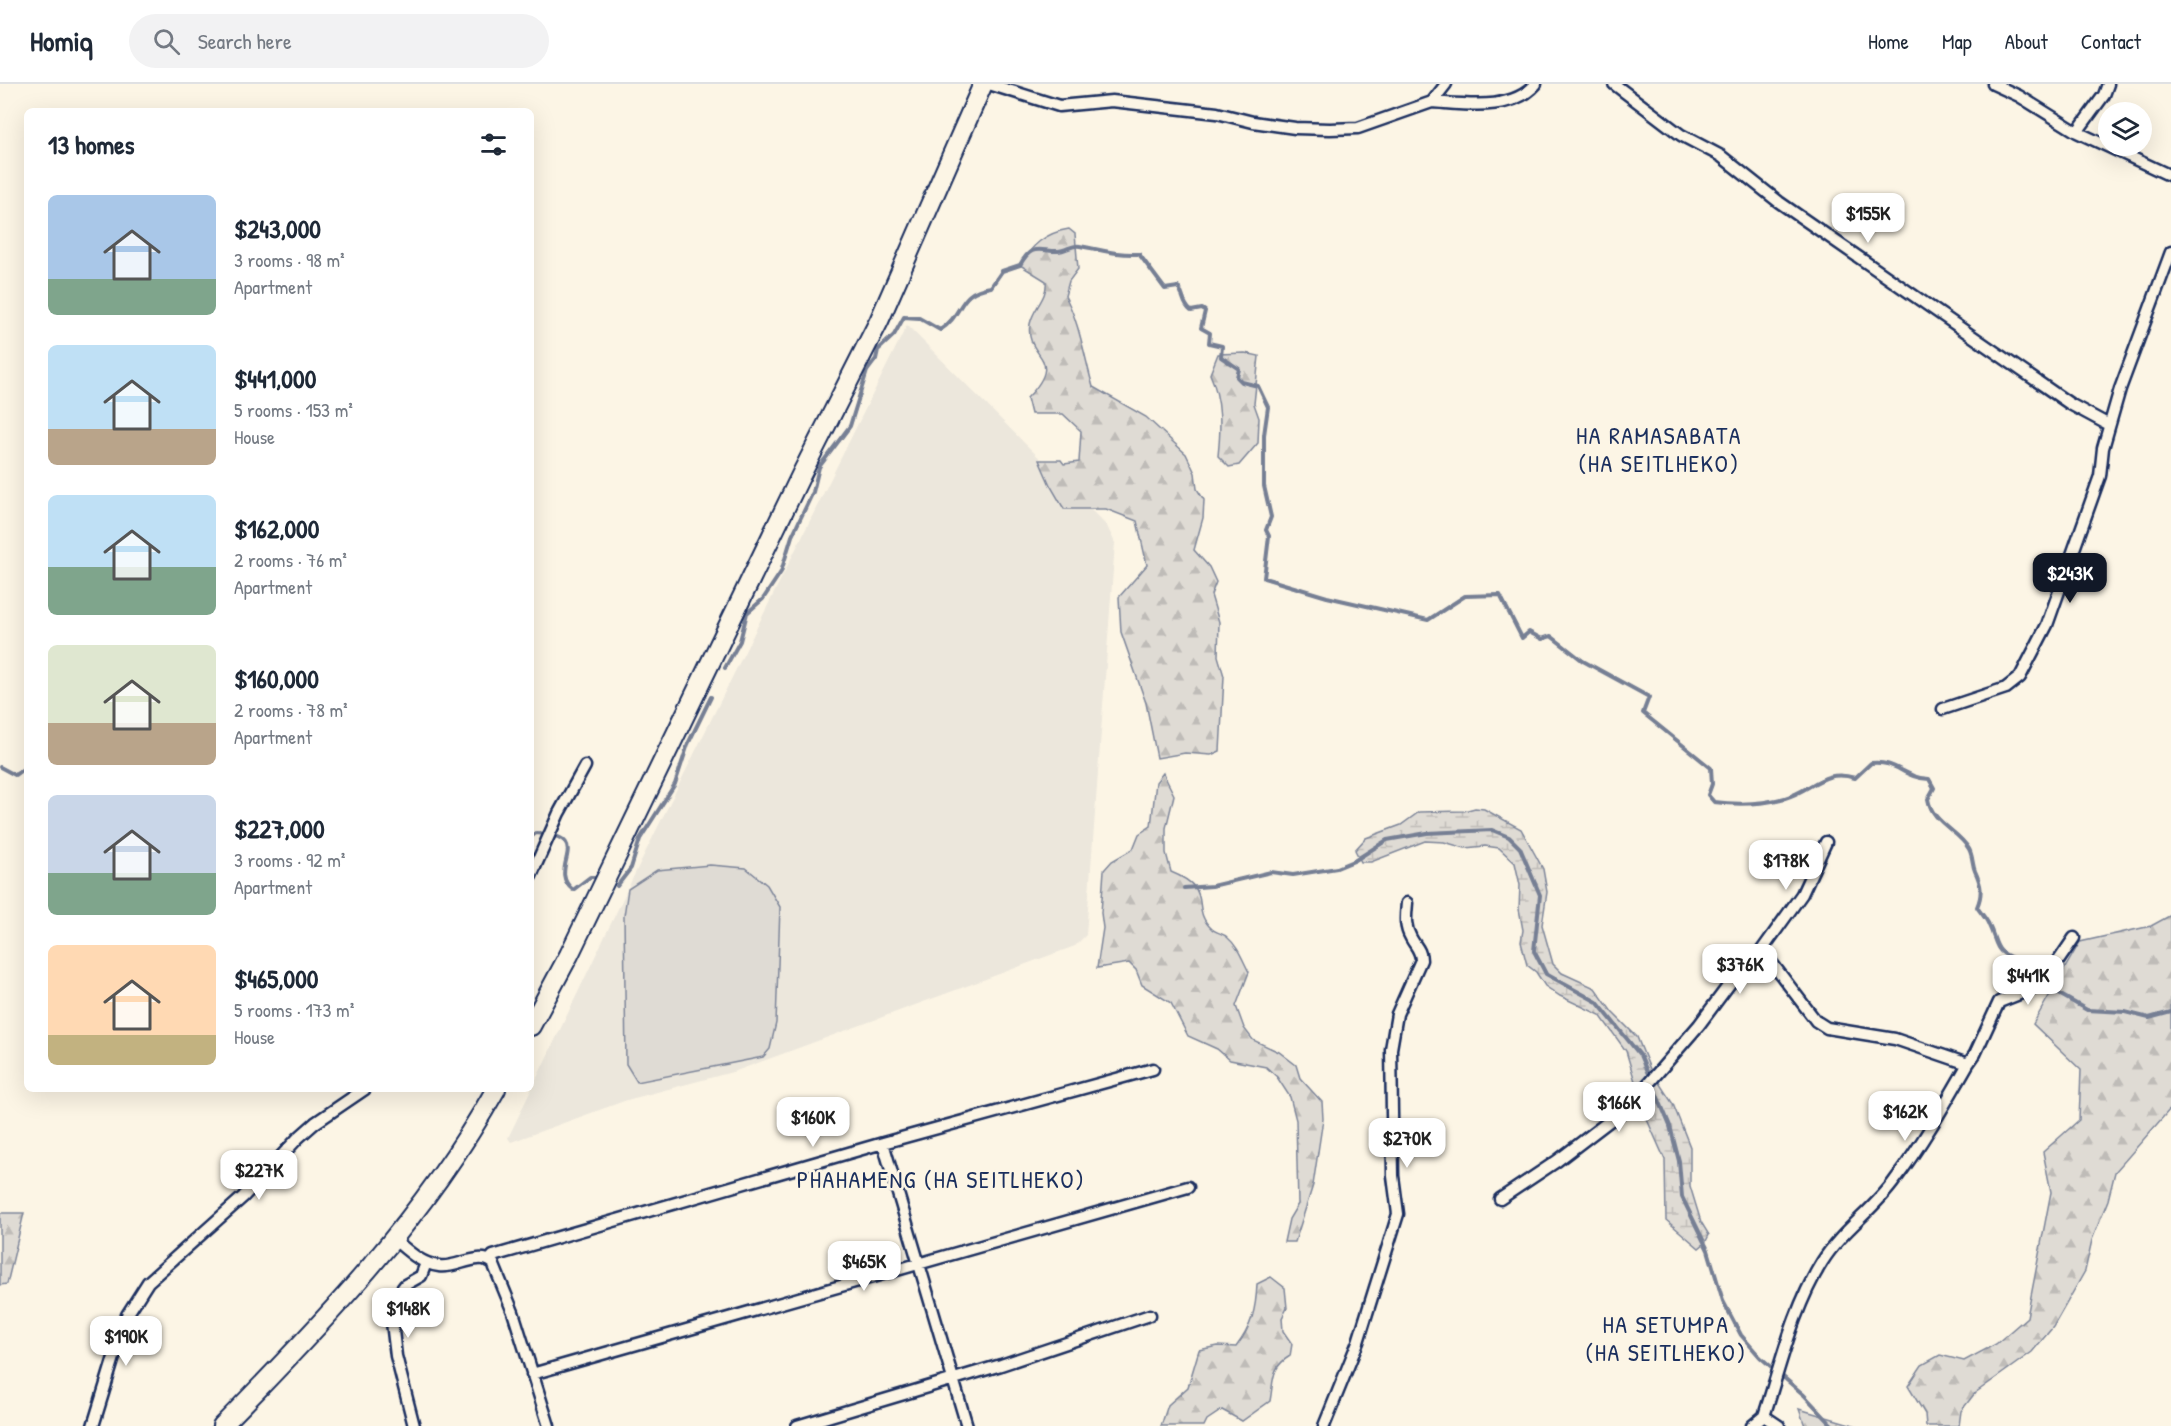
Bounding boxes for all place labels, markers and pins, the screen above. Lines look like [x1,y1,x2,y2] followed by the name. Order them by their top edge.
[1826,193,1910,244] pin: $155K
[2028,553,2112,604] pin: $243K
[1744,840,1828,891] pin: $178K
[1698,944,1782,995] pin: $376K
[1986,955,2070,1006] pin: $441K
[1577,1082,1661,1133] pin: $166K
[1863,1091,1947,1142] pin: $162K
[771,1097,855,1148] pin: $160K
[1365,1118,1449,1169] pin: $270K
[217,1150,301,1201] pin: $227K
[822,1241,906,1292] pin: $465K
[366,1288,450,1339] pin: $148K
[84,1316,168,1367] pin: $190K

